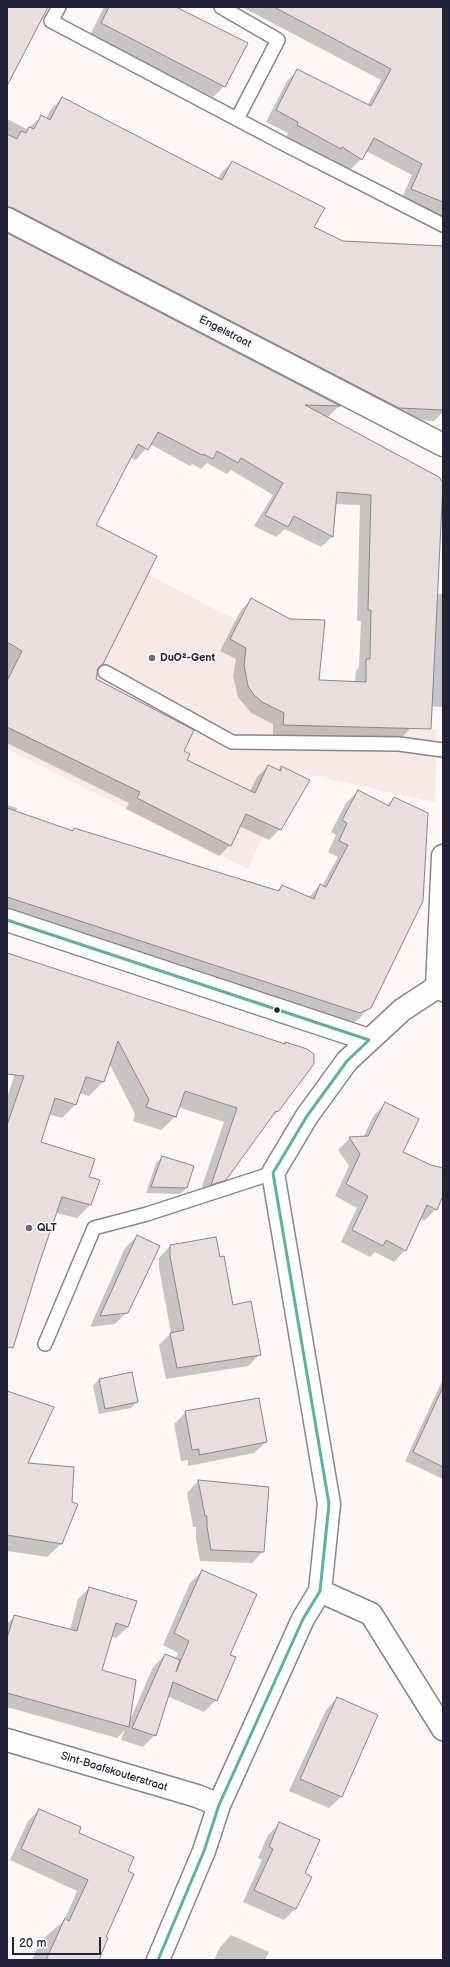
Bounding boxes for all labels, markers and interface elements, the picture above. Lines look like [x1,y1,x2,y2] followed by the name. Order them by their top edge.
[197,313,253,351] street label: Engelstraat
[160,651,215,665] place label: DuO²-Gent
[147,653,157,663] marker: DuO²-Gent
[272,1005,282,1015] unlabelled marker
[37,1221,57,1235] place label: QLT
[24,1223,34,1233] marker: QLT
[59,1749,169,1795] street label: Sint-Baafskouterstraat
[14,1929,103,1955] scale bar
[19,1936,46,1951] text: 20 m

